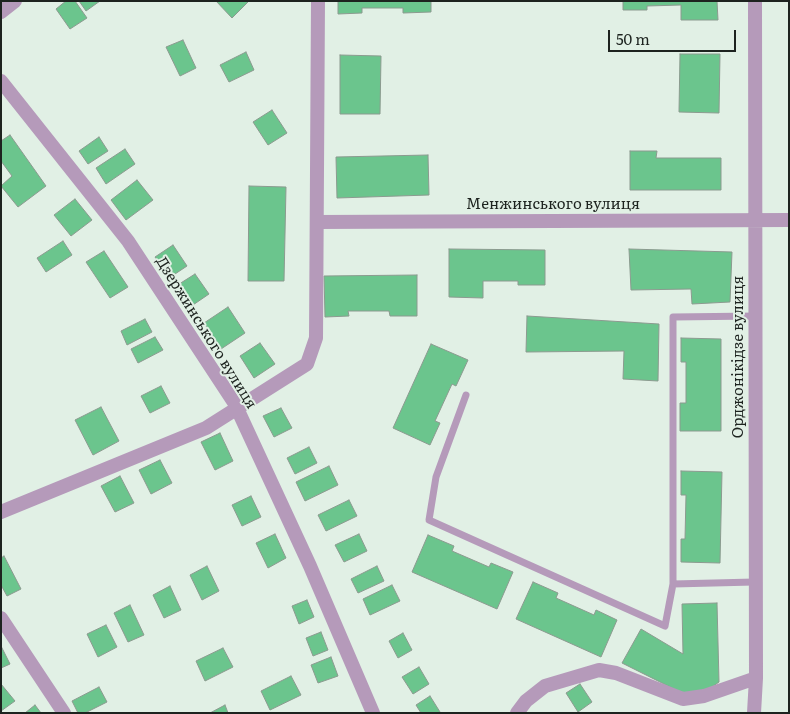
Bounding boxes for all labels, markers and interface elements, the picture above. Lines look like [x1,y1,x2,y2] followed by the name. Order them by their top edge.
[610,20,738,52] scale bar
[616,27,650,50] text: 50 m
[466,196,640,214] street label: Менжинського вулиця
[152,254,260,412] street label: Дзержинського вулиця
[730,276,748,438] street label: Орджонікідзе вулиця

